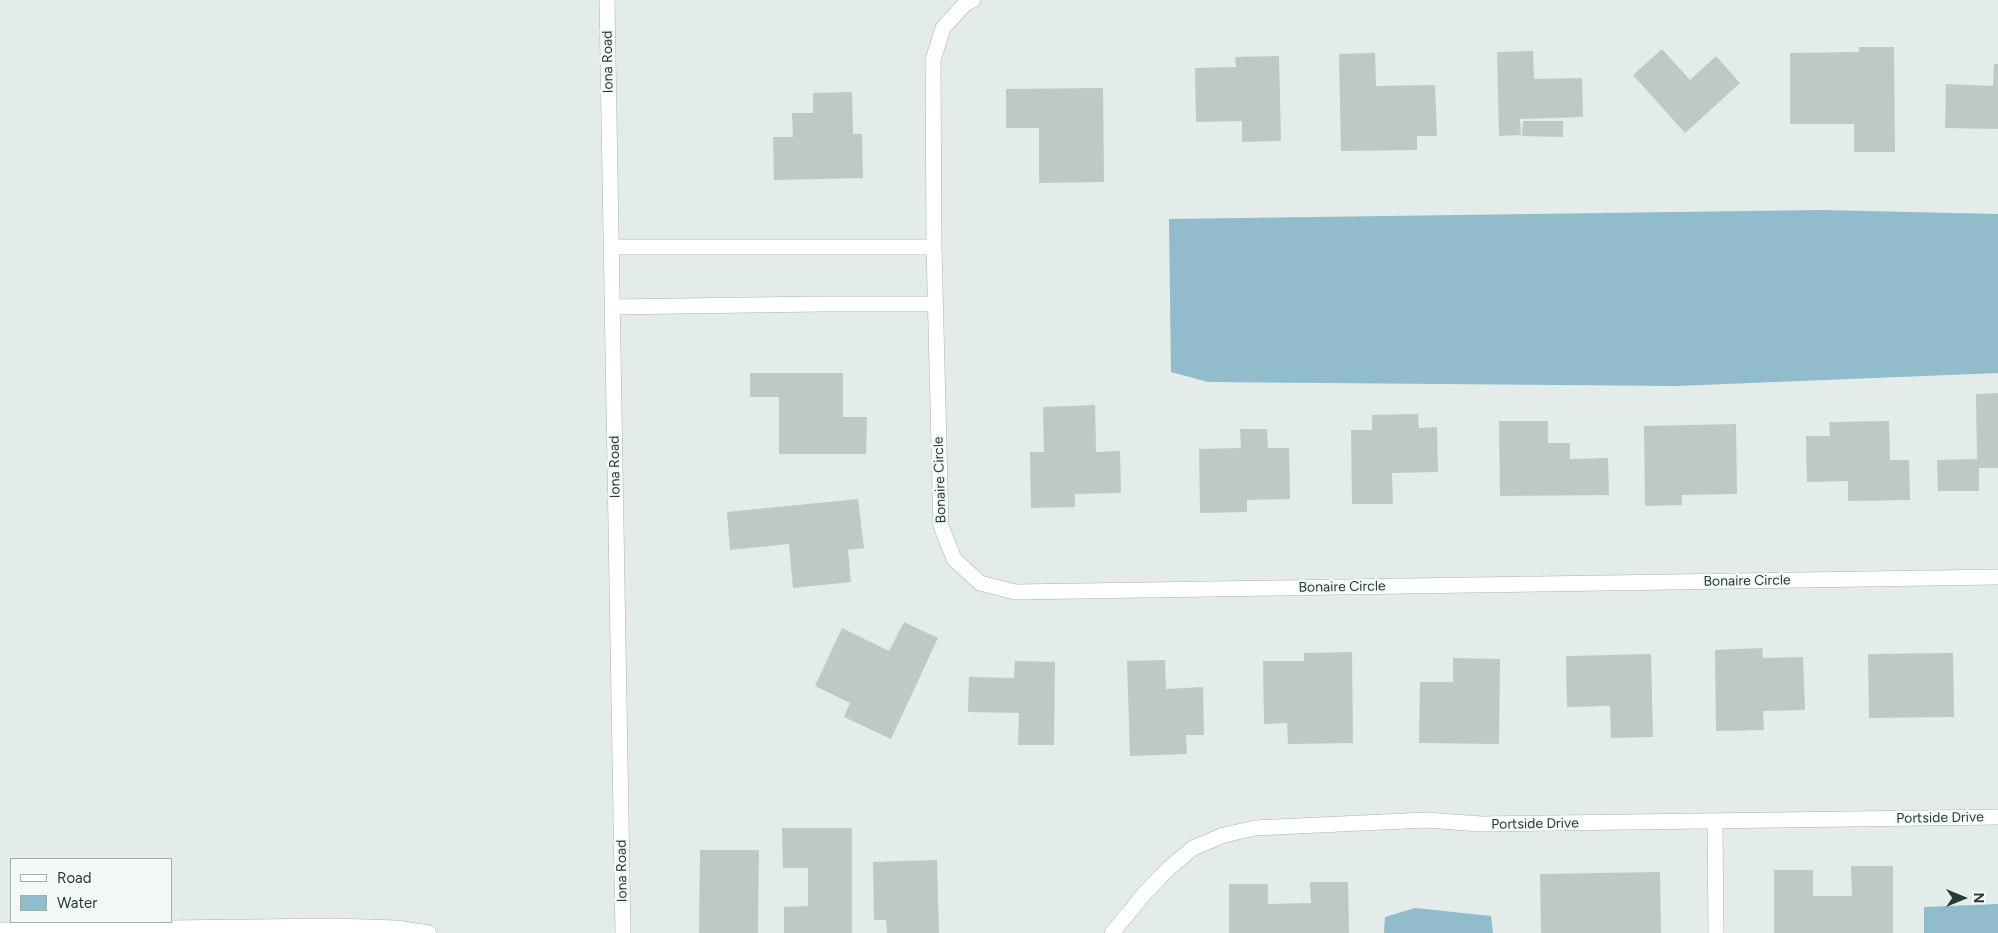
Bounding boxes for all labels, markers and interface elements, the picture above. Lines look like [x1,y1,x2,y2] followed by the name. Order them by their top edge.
[599,31,617,93] street label: Iona Road
[606,436,624,498] street label: Iona Road
[930,436,950,524] street label: Bonaire Circle
[1703,572,1791,590] street label: Bonaire Circle
[1298,578,1386,596] street label: Bonaire Circle
[1896,809,1984,827] street label: Portside Drive
[1491,815,1579,833] street label: Portside Drive
[613,840,631,902] street label: Iona Road
[10,858,172,923] legend
[57,869,92,887] text: Road
[1938,873,1988,923] north arrow
[1970,893,1987,903] text: N
[57,894,97,912] text: Water

